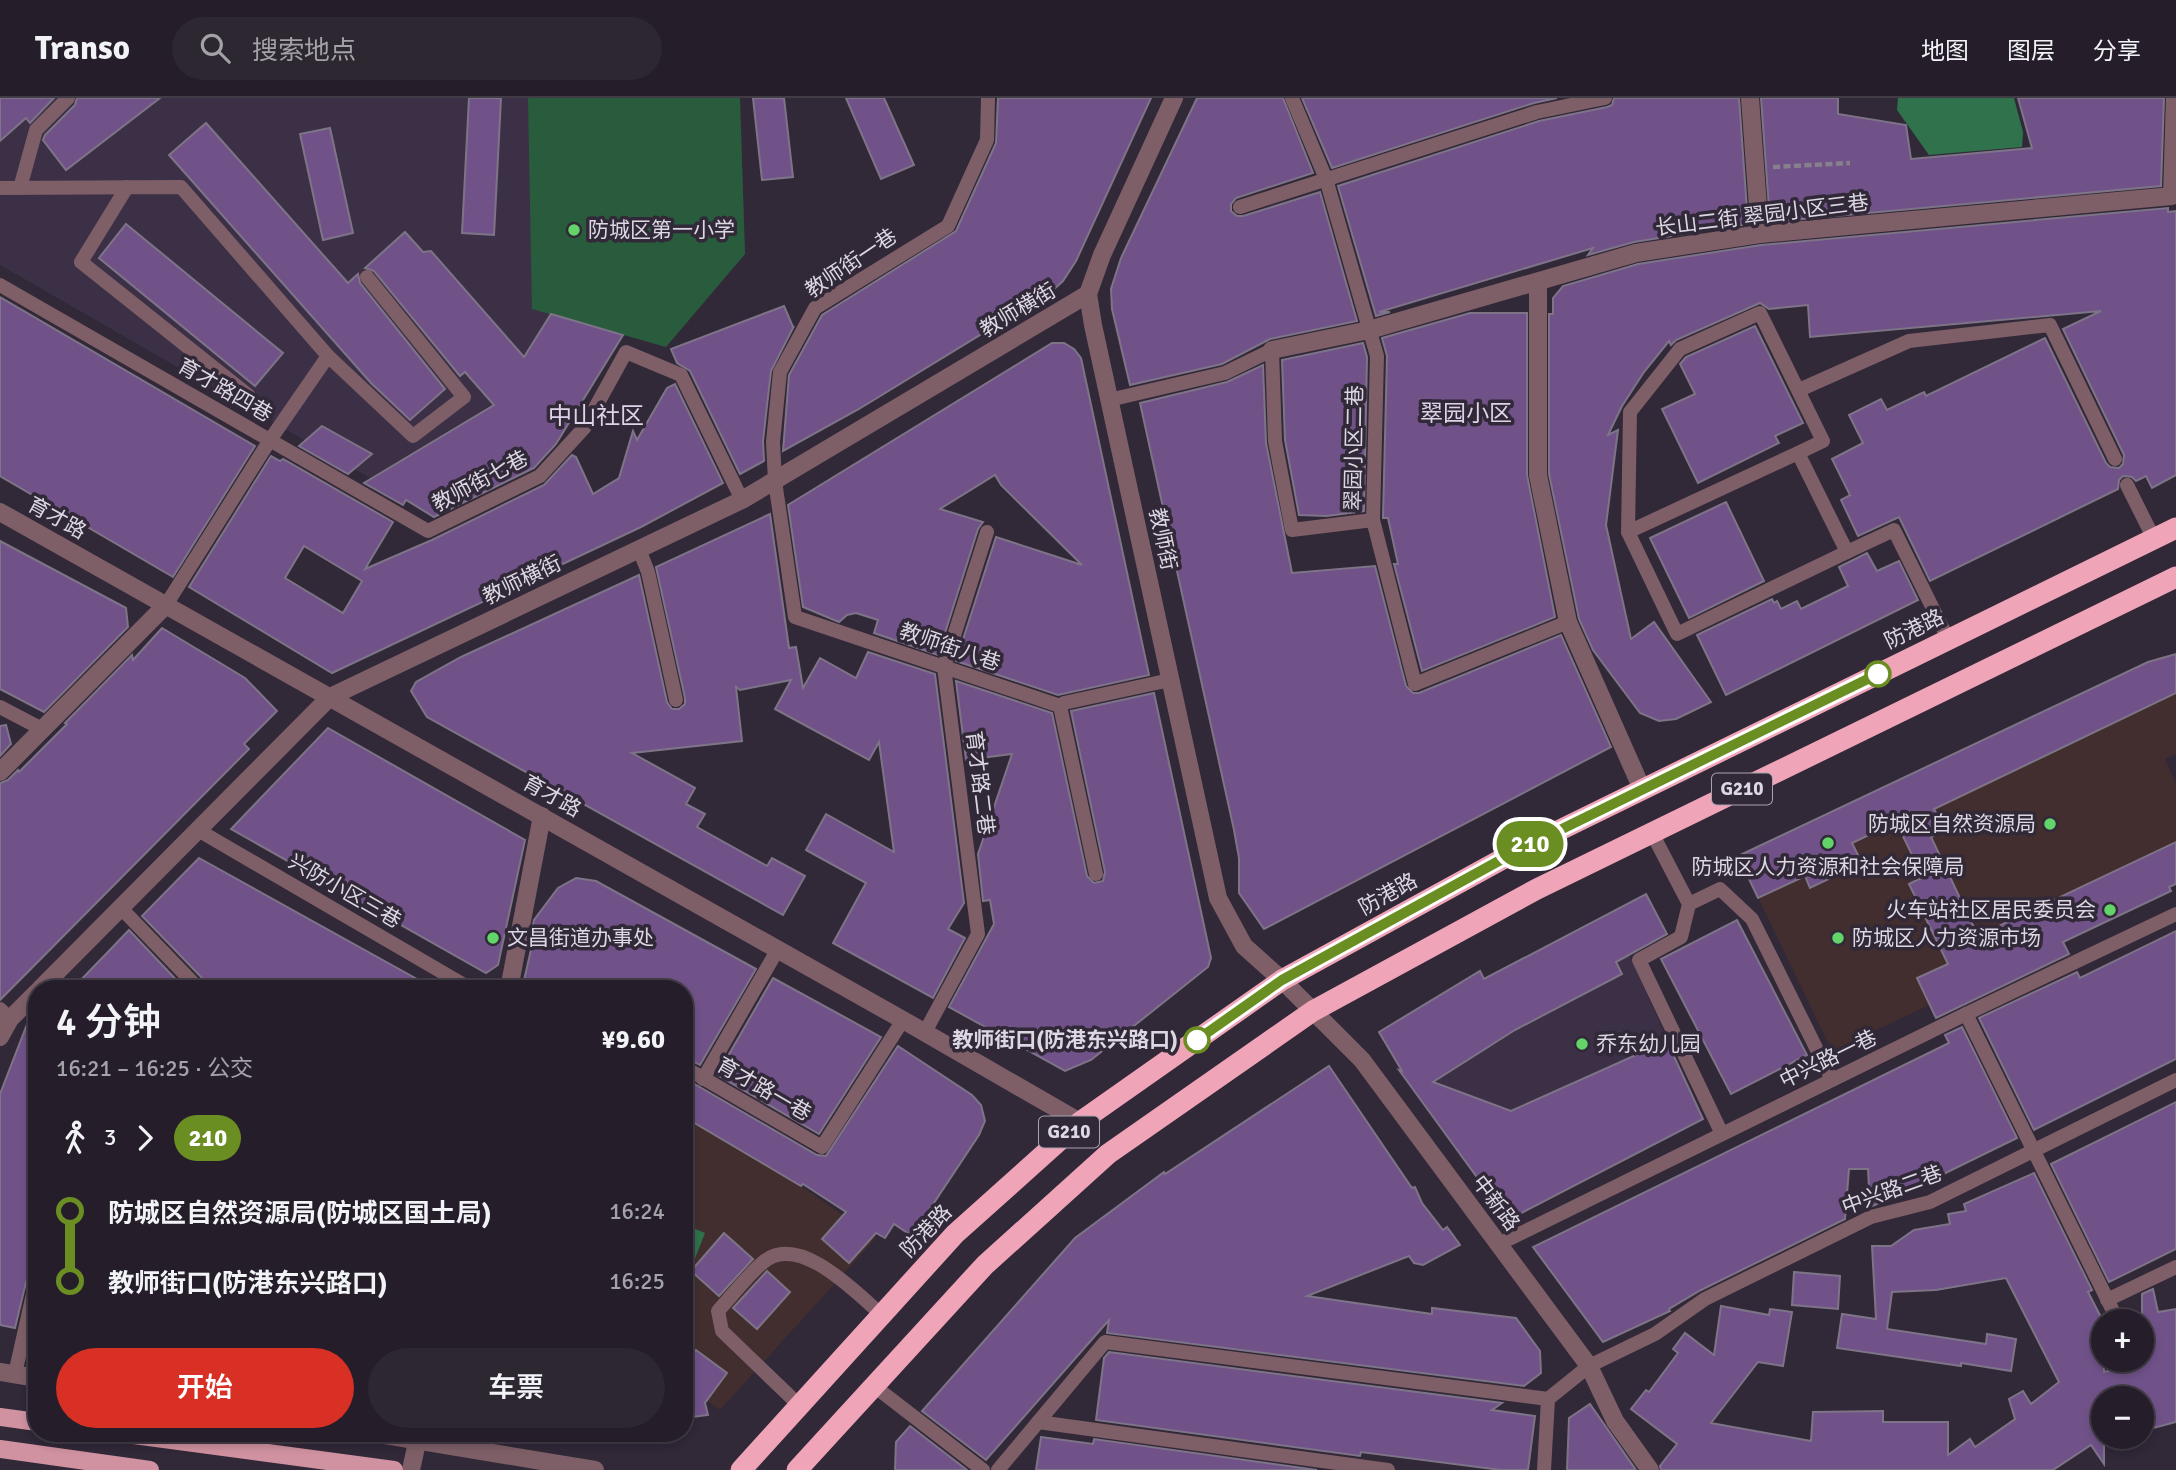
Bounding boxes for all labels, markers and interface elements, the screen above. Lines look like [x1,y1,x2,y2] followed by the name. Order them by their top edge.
[172,17,662,80] search box
[35,28,130,69] text: Transo
[196,29,234,67] icon: search
[252,35,356,67] text: 搜索地点
[1921,36,1969,66] text: 地图
[2007,36,2055,66] text: 图层
[2093,36,2141,66] text: 分享
[1654,189,1870,241] street label: 长山二街 翠园小区三巷
[588,217,735,243] place label: 防城区第一小学
[566,222,582,238] marker: 防城区第一小学
[800,223,902,303] street label: 教师街一巷
[975,277,1061,343] street label: 教师横街
[173,352,277,428] street label: 育才路四巷
[1340,385,1368,511] street label: 翠园小区二巷
[1420,399,1512,428] district label: 翠园小区
[548,401,644,431] district label: 中山社区
[428,445,532,517] street label: 教师街七巷
[23,491,91,545] street label: 育才路
[1144,505,1182,573] street label: 教师街
[479,550,565,610] street label: 教师横街
[1880,604,1948,654] street label: 防港路
[896,618,1004,676] street label: 教师街八巷
[1865,661,1891,687] unlabelled marker
[961,729,999,837] street label: 育才路二巷
[518,769,586,823] street label: 育才路
[1712,774,1772,804] road number: G210
[1868,811,2036,837] place label: 防城区自然资源局
[2042,816,2058,832] marker: 防城区自然资源局
[1490,821,1570,867] line badge: 210
[1511,829,1549,859] text: 210
[1820,835,1836,851] marker: 防城区人力资源和社会保障局
[284,848,406,934] street label: 兴防小区三巷
[1692,854,1965,880] place label: 防城区人力资源和社会保障局
[1354,867,1422,921] street label: 防港路
[1886,897,2096,923] place label: 火车站社区居民委员会
[2102,902,2118,918] marker: 火车站社区居民委员会
[507,925,654,951] place label: 文昌街道办事处
[1852,925,2041,951] place label: 防城区人力资源市场
[485,930,501,946] marker: 文昌街道办事处
[1830,930,1846,946] marker: 防城区人力资源市场
[56,999,161,1046] text: 4 分钟
[601,1024,665,1056] text: ¥9.60
[1775,1024,1881,1094] street label: 中兴路一巷
[952,1027,1178,1053] place label: 教师街口(防港东兴路口)
[1184,1027,1210,1053] marker: 教师街口(防港东兴路口)
[1596,1031,1701,1057] place label: 乔东幼儿园
[1574,1036,1590,1052] marker: 乔东幼儿园
[712,1051,816,1127] street label: 育才路一巷
[56,1054,253,1083] text: 16:21 – 16:25 · 公交
[1039,1116,1099,1148] road number: G210
[56,1119,94,1157] icon: walk
[126,1119,164,1157] icon: forward
[104,1123,116,1152] text: 3
[188,1123,227,1153] text: 210
[1838,1160,1946,1220] street label: 中兴路二巷
[1467,1170,1525,1236] street label: 中新路
[609,1197,665,1226] text: 16:24
[108,1198,492,1230] text: 防城区自然资源局(防城区国土局)
[895,1199,957,1263] street label: 防港路
[609,1267,665,1296] text: 16:25
[108,1268,388,1300] text: 教师街口(防港东兴路口)
[2091,1309,2154,1449] map controls
[2091,1309,2154,1372] button: +
[56,1348,354,1428] button: 开始
[368,1348,665,1428] button: 车票
[2091,1386,2154,1449] button: −

